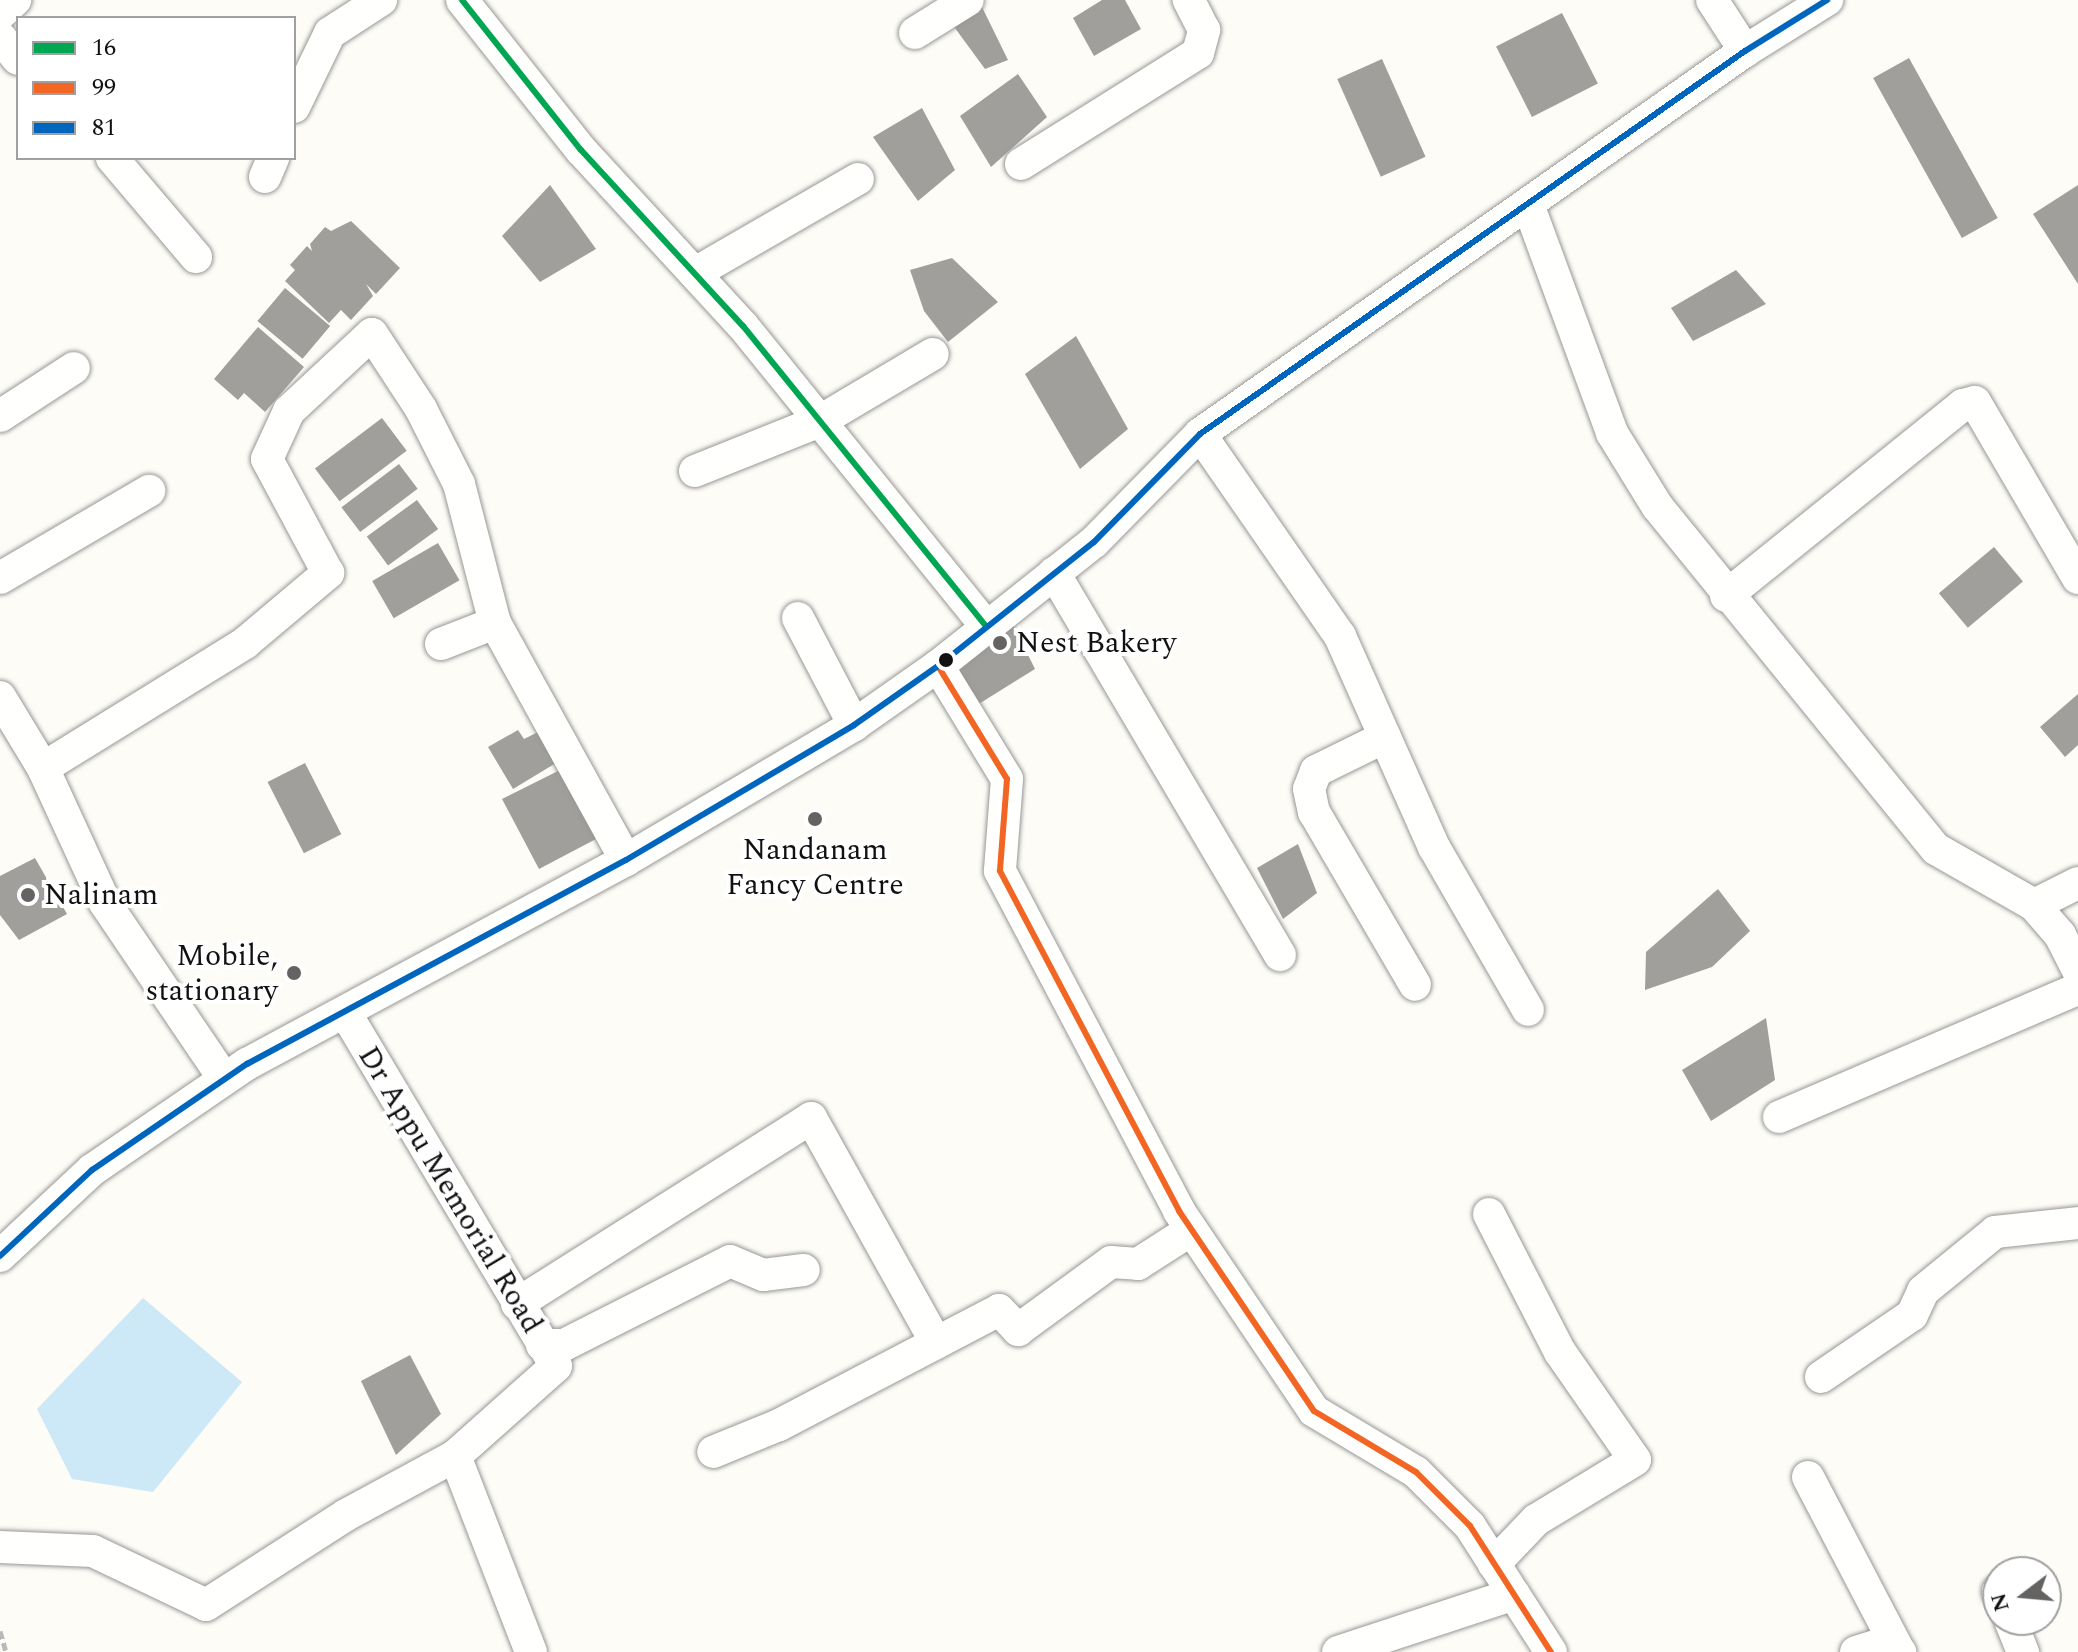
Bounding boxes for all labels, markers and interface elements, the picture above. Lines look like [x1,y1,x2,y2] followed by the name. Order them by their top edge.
[16,16,296,160] legend
[92,30,116,66] text: 16
[92,70,116,106] text: 99
[92,110,116,146] text: 81
[1016,625,1176,661] place label: Nest Bakery
[991,634,1009,652] marker: Nest Bakery
[938,652,954,668] unlabelled marker
[806,810,824,828] marker: Nandanam Fancy Centre
[726,832,904,902] place label: Nandanam Fancy Centre
[44,877,158,913] place label: Nalinam
[19,886,37,904] marker: Nalinam
[146,938,278,1008] place label: Mobile, stationary
[285,964,303,982] marker: Mobile, stationary
[350,1040,550,1340] street label: Dr Appu Memorial Road
[1982,1556,2062,1636] north arrow
[1982,1589,2019,1615] text: N

